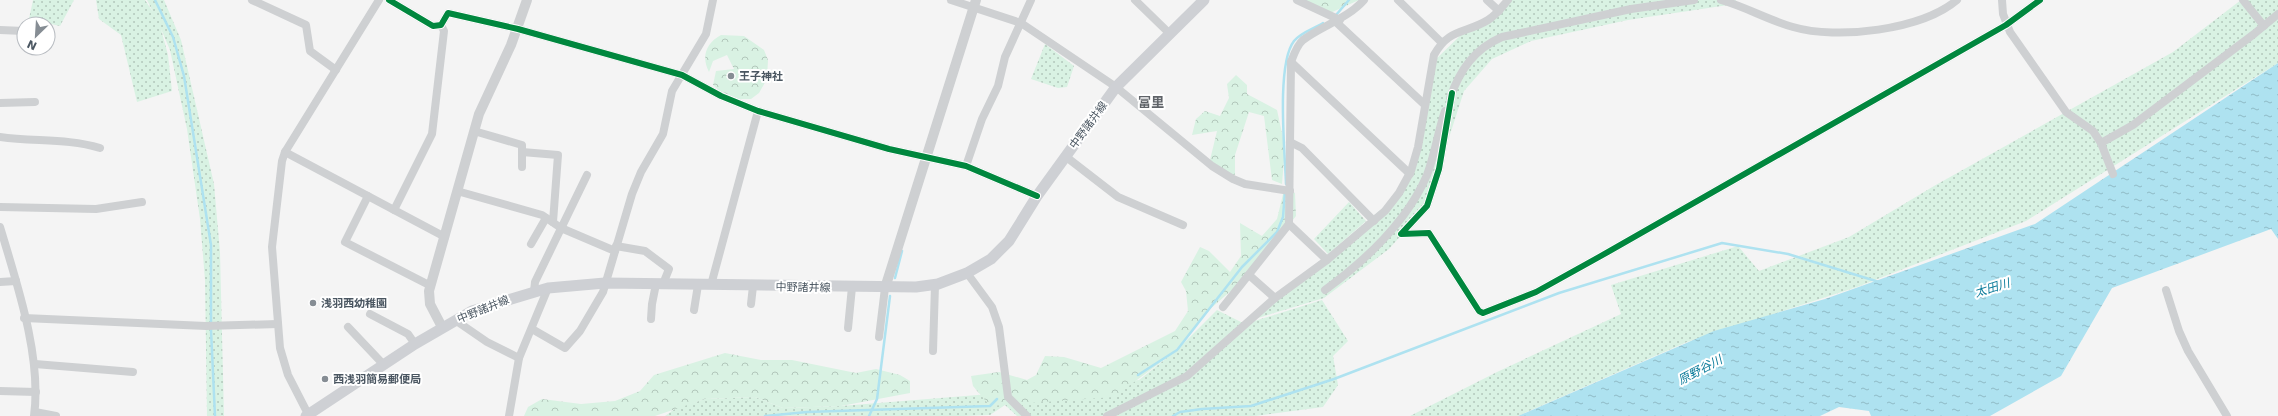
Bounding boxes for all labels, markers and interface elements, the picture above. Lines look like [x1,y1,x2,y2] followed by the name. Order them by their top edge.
[16,16,56,56] north arrow
[25,37,39,52] text: N
[739,70,783,83] place label: 王子神社
[726,71,736,81] marker: 王子神社
[1138,95,1164,110] district label: 富里
[1067,99,1110,151] street label: 中野諸井線
[1973,275,2013,300] water label: 太田川
[775,281,831,294] street label: 中野諸井線
[455,293,511,326] street label: 中野諸井線
[321,297,387,310] place label: 浅羽西幼稚園
[308,298,318,308] marker: 浅羽西幼稚園
[1676,352,1726,387] water label: 原野谷川
[333,373,421,386] place label: 西浅羽簡易郵便局
[320,374,330,384] marker: 西浅羽簡易郵便局

